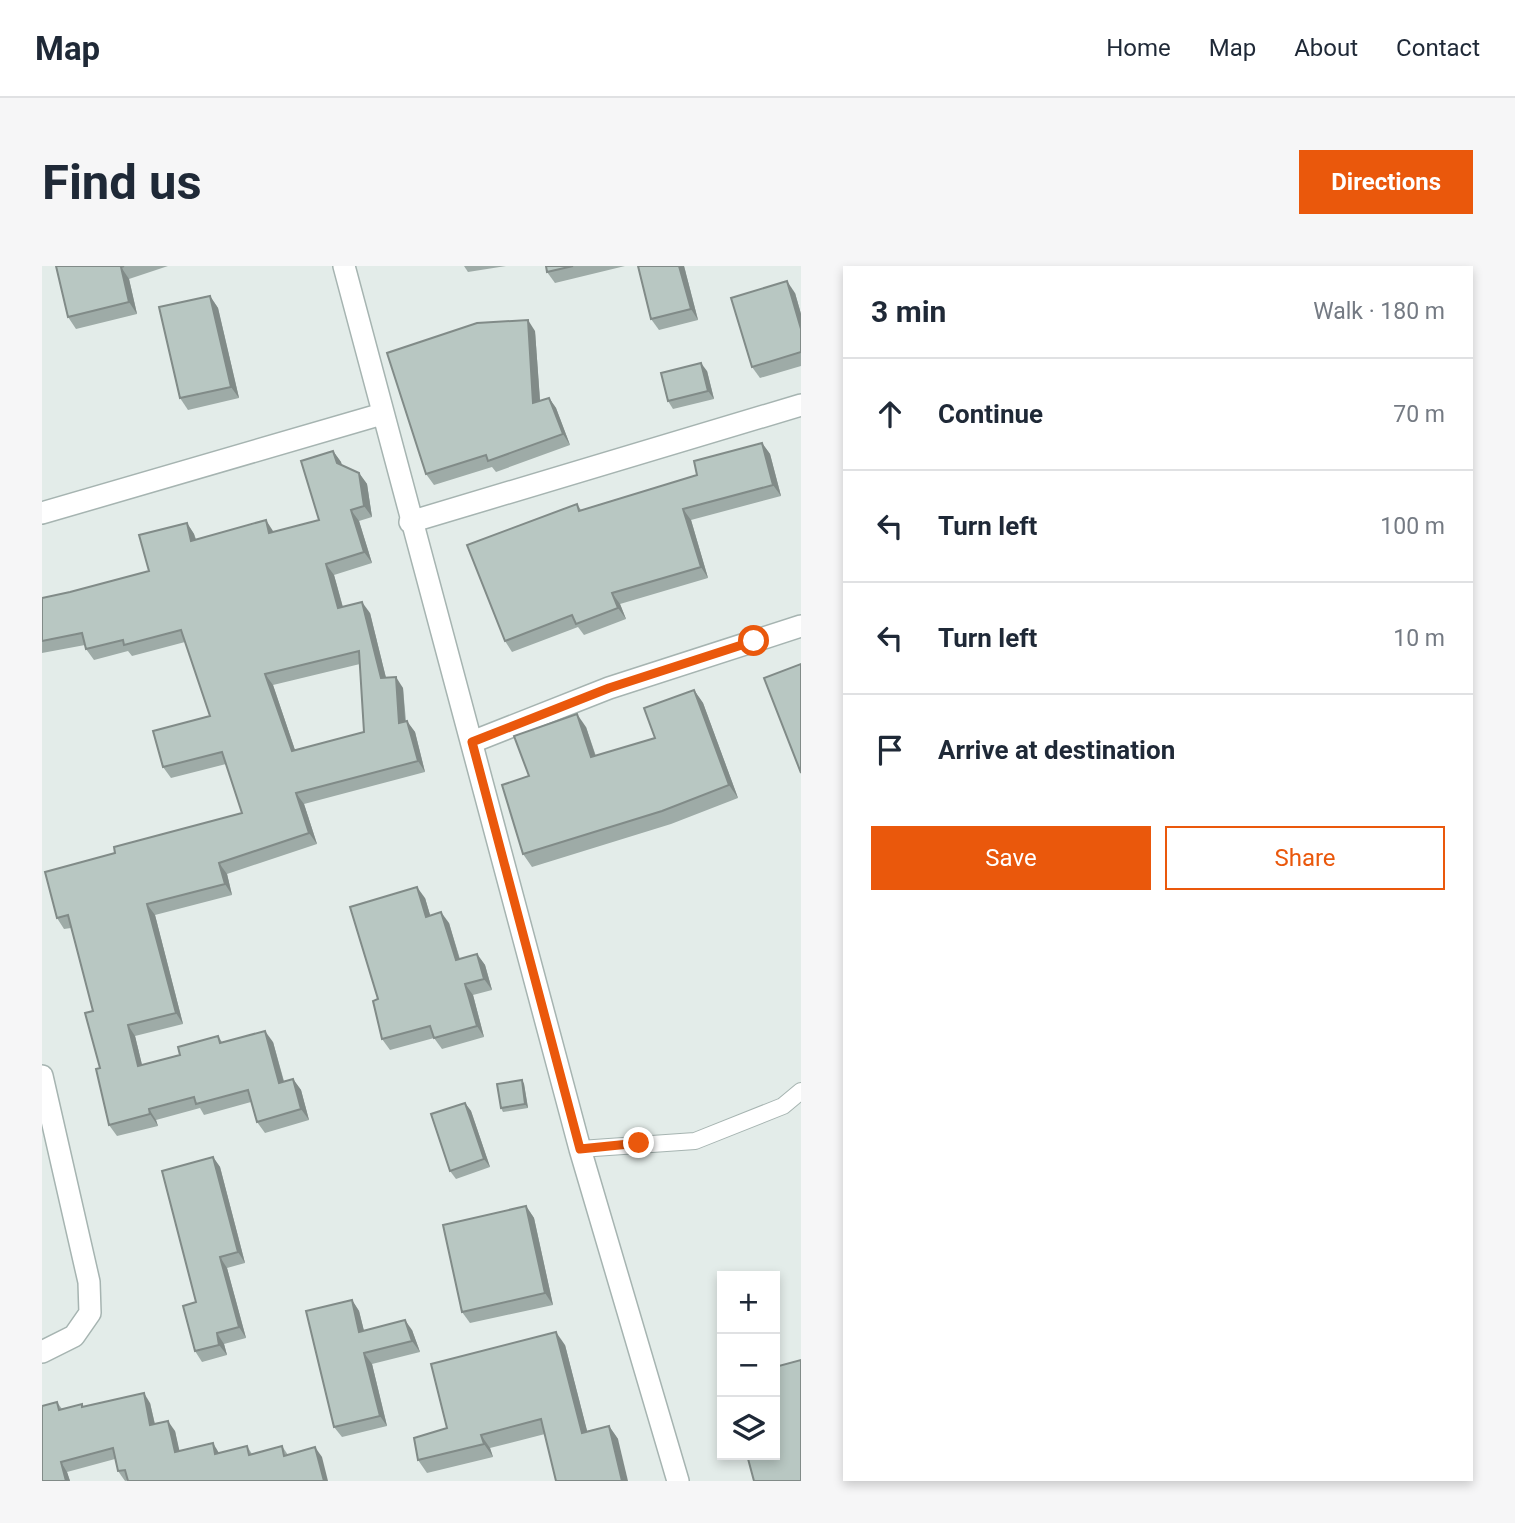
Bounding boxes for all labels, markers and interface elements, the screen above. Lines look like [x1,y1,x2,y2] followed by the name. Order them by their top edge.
[35,29,100,68] text: Map
[1106,34,1171,62] text: Home
[1209,34,1256,62] text: Map
[1294,34,1358,62] text: About
[1396,34,1480,62] text: Contact
[1299,150,1473,214] button: Directions
[42,154,202,211] text: Find us
[871,294,946,329] text: 3 min
[1313,298,1445,325] text: Walk · 180 m
[871,395,909,433] icon: ahead
[938,399,1043,429] text: Continue
[1393,401,1445,428] text: 70 m
[871,507,909,545] icon: left
[938,511,1037,541] text: Turn left
[1380,513,1445,540] text: 100 m
[871,619,909,657] icon: left
[938,623,1037,653] text: Turn left
[738,625,769,656] route start
[1393,625,1445,652] text: 10 m
[871,731,909,769] icon: arrive
[938,735,1175,765] text: Arrive at destination
[871,826,1151,890] button: Save
[1165,826,1445,890] button: Share
[623,1127,654,1158] route end
[717,1271,780,1460] map controls
[717,1271,780,1334] button: +
[717,1334,780,1397] button: −
[717,1397,780,1460] button: layers

